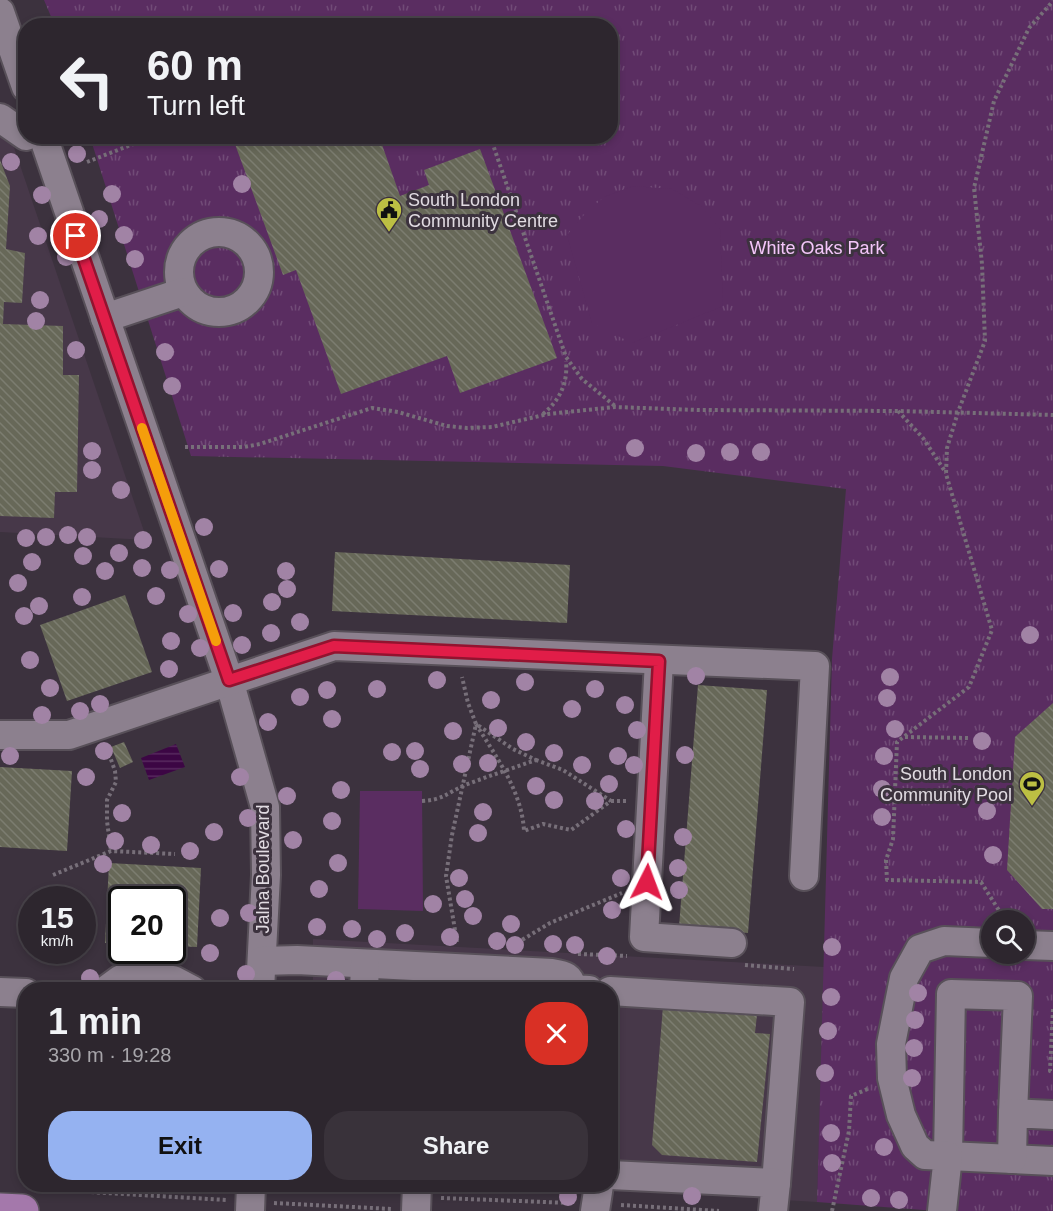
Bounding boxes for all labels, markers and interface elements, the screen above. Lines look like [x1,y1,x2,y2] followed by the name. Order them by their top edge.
[48,42,126,120] icon: left
[147,42,243,89] text: 60 m
[147,91,245,121] text: Turn left
[408,190,558,231] place label: South London Community Centre
[374,195,404,233] public building icon: South London Community Centre
[50,210,101,261] pin
[59,219,92,252] icon: arrive
[749,238,886,258] park label: White Oaks Park
[880,764,1012,805] place label: South London Community Pool
[1017,769,1047,807] sports icon: South London Community Pool
[253,804,273,934] street label: Jalna Boulevard
[615,850,679,914] position arrow
[108,886,186,964] speed limit sign: 20
[40,901,74,934] text: 15
[981,910,1035,964] map controls
[981,910,1035,964] button: search
[41,932,73,949] text: km/h
[48,1001,142,1042] text: 1 min
[525,1002,588,1065] button: close
[48,1044,171,1066] text: 330 m · 19:28
[48,1111,312,1180] button: Exit
[324,1111,588,1180] button: Share

